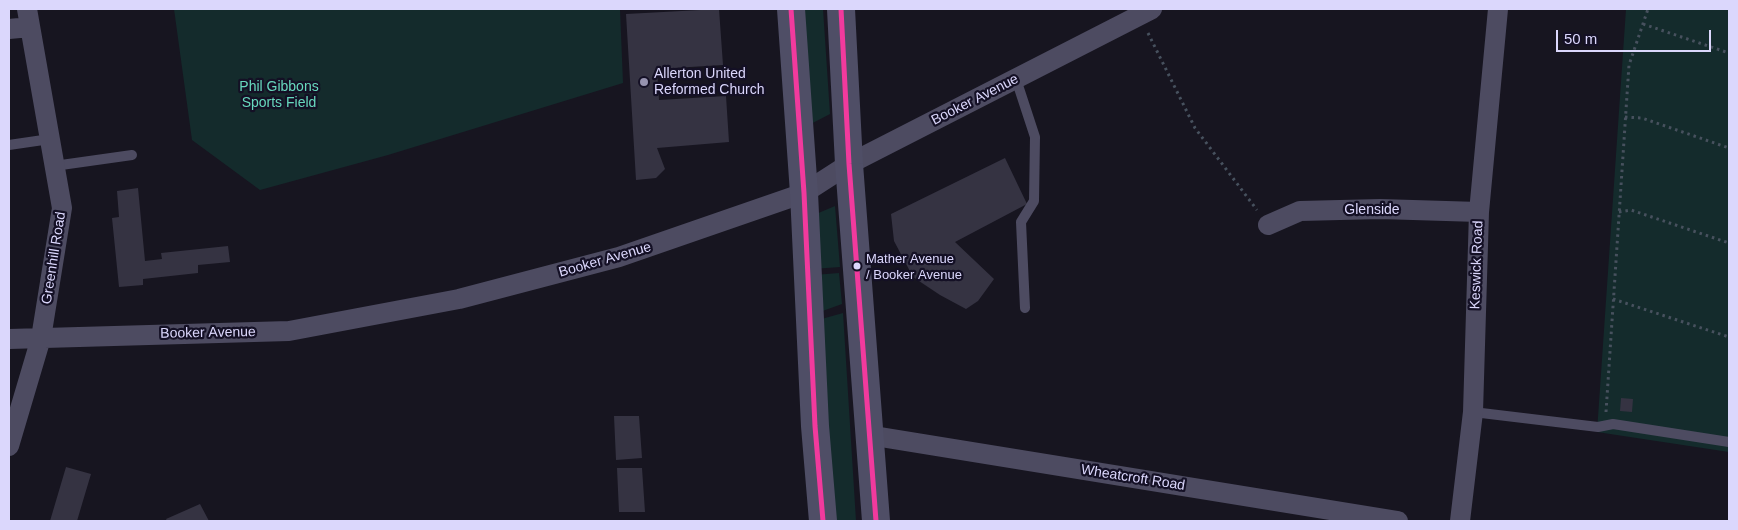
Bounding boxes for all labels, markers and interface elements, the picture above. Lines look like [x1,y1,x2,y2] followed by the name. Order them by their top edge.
[1558,20,1713,52] scale bar
[1564,30,1597,47] text: 50 m
[654,66,764,98] place label: Allerton United Reformed Church
[929,71,1021,129] street label: Booker Avenue
[638,76,650,88] marker: Allerton United Reformed Church
[239,79,319,111] park label: Phil Gibbons Sports Field
[1344,202,1400,218] street label: Glenside
[38,211,70,305] street label: Greenhill Road
[1467,220,1487,310] street label: Keswick Road
[557,239,653,281] street label: Booker Avenue
[866,251,962,282] place label: Mather Avenue / Booker Avenue
[852,261,862,271] marker: Mather Avenue / Booker Avenue
[160,324,256,342] street label: Booker Avenue
[1080,461,1186,495] street label: Wheatcroft Road

